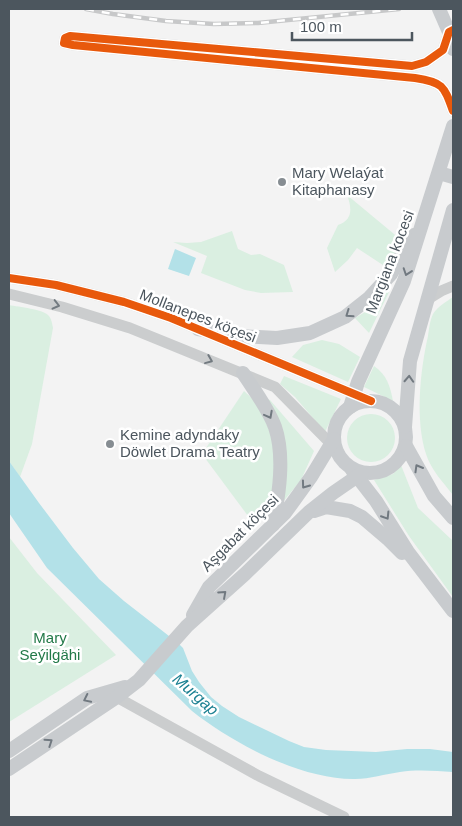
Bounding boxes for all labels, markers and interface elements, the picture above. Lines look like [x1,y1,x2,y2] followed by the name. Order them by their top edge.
[292,10,412,42] scale bar
[300,18,342,35] text: 100 m
[292,164,384,198] place label: Mary Welaýat Kitaphanasy
[276,176,288,188] marker: Mary Welaýat Kitaphanasy
[362,208,417,316] street label: Margiana kocesi
[402,268,412,276] one-way arrow
[138,285,259,346] street label: Mollanepes köçesi
[52,299,61,310] one-way arrow
[345,308,355,317] one-way arrow
[204,353,213,364] one-way arrow
[403,375,414,383] one-way arrow
[263,410,273,419] one-way arrow
[120,426,260,460] place label: Kemine adyndaky Döwlet Drama Teatry
[104,438,116,450] marker: Kemine adyndaky Döwlet Drama Teatry
[415,465,425,474] one-way arrow
[302,479,311,489] one-way arrow
[198,491,282,575] street label: Aşgabat köçesi
[379,511,389,520] one-way arrow
[218,590,227,599] one-way arrow
[20,629,80,663] park label: Mary Seýilgähi
[170,670,222,719] water label: Murgap
[83,693,92,704] one-way arrow
[43,739,53,748] one-way arrow

